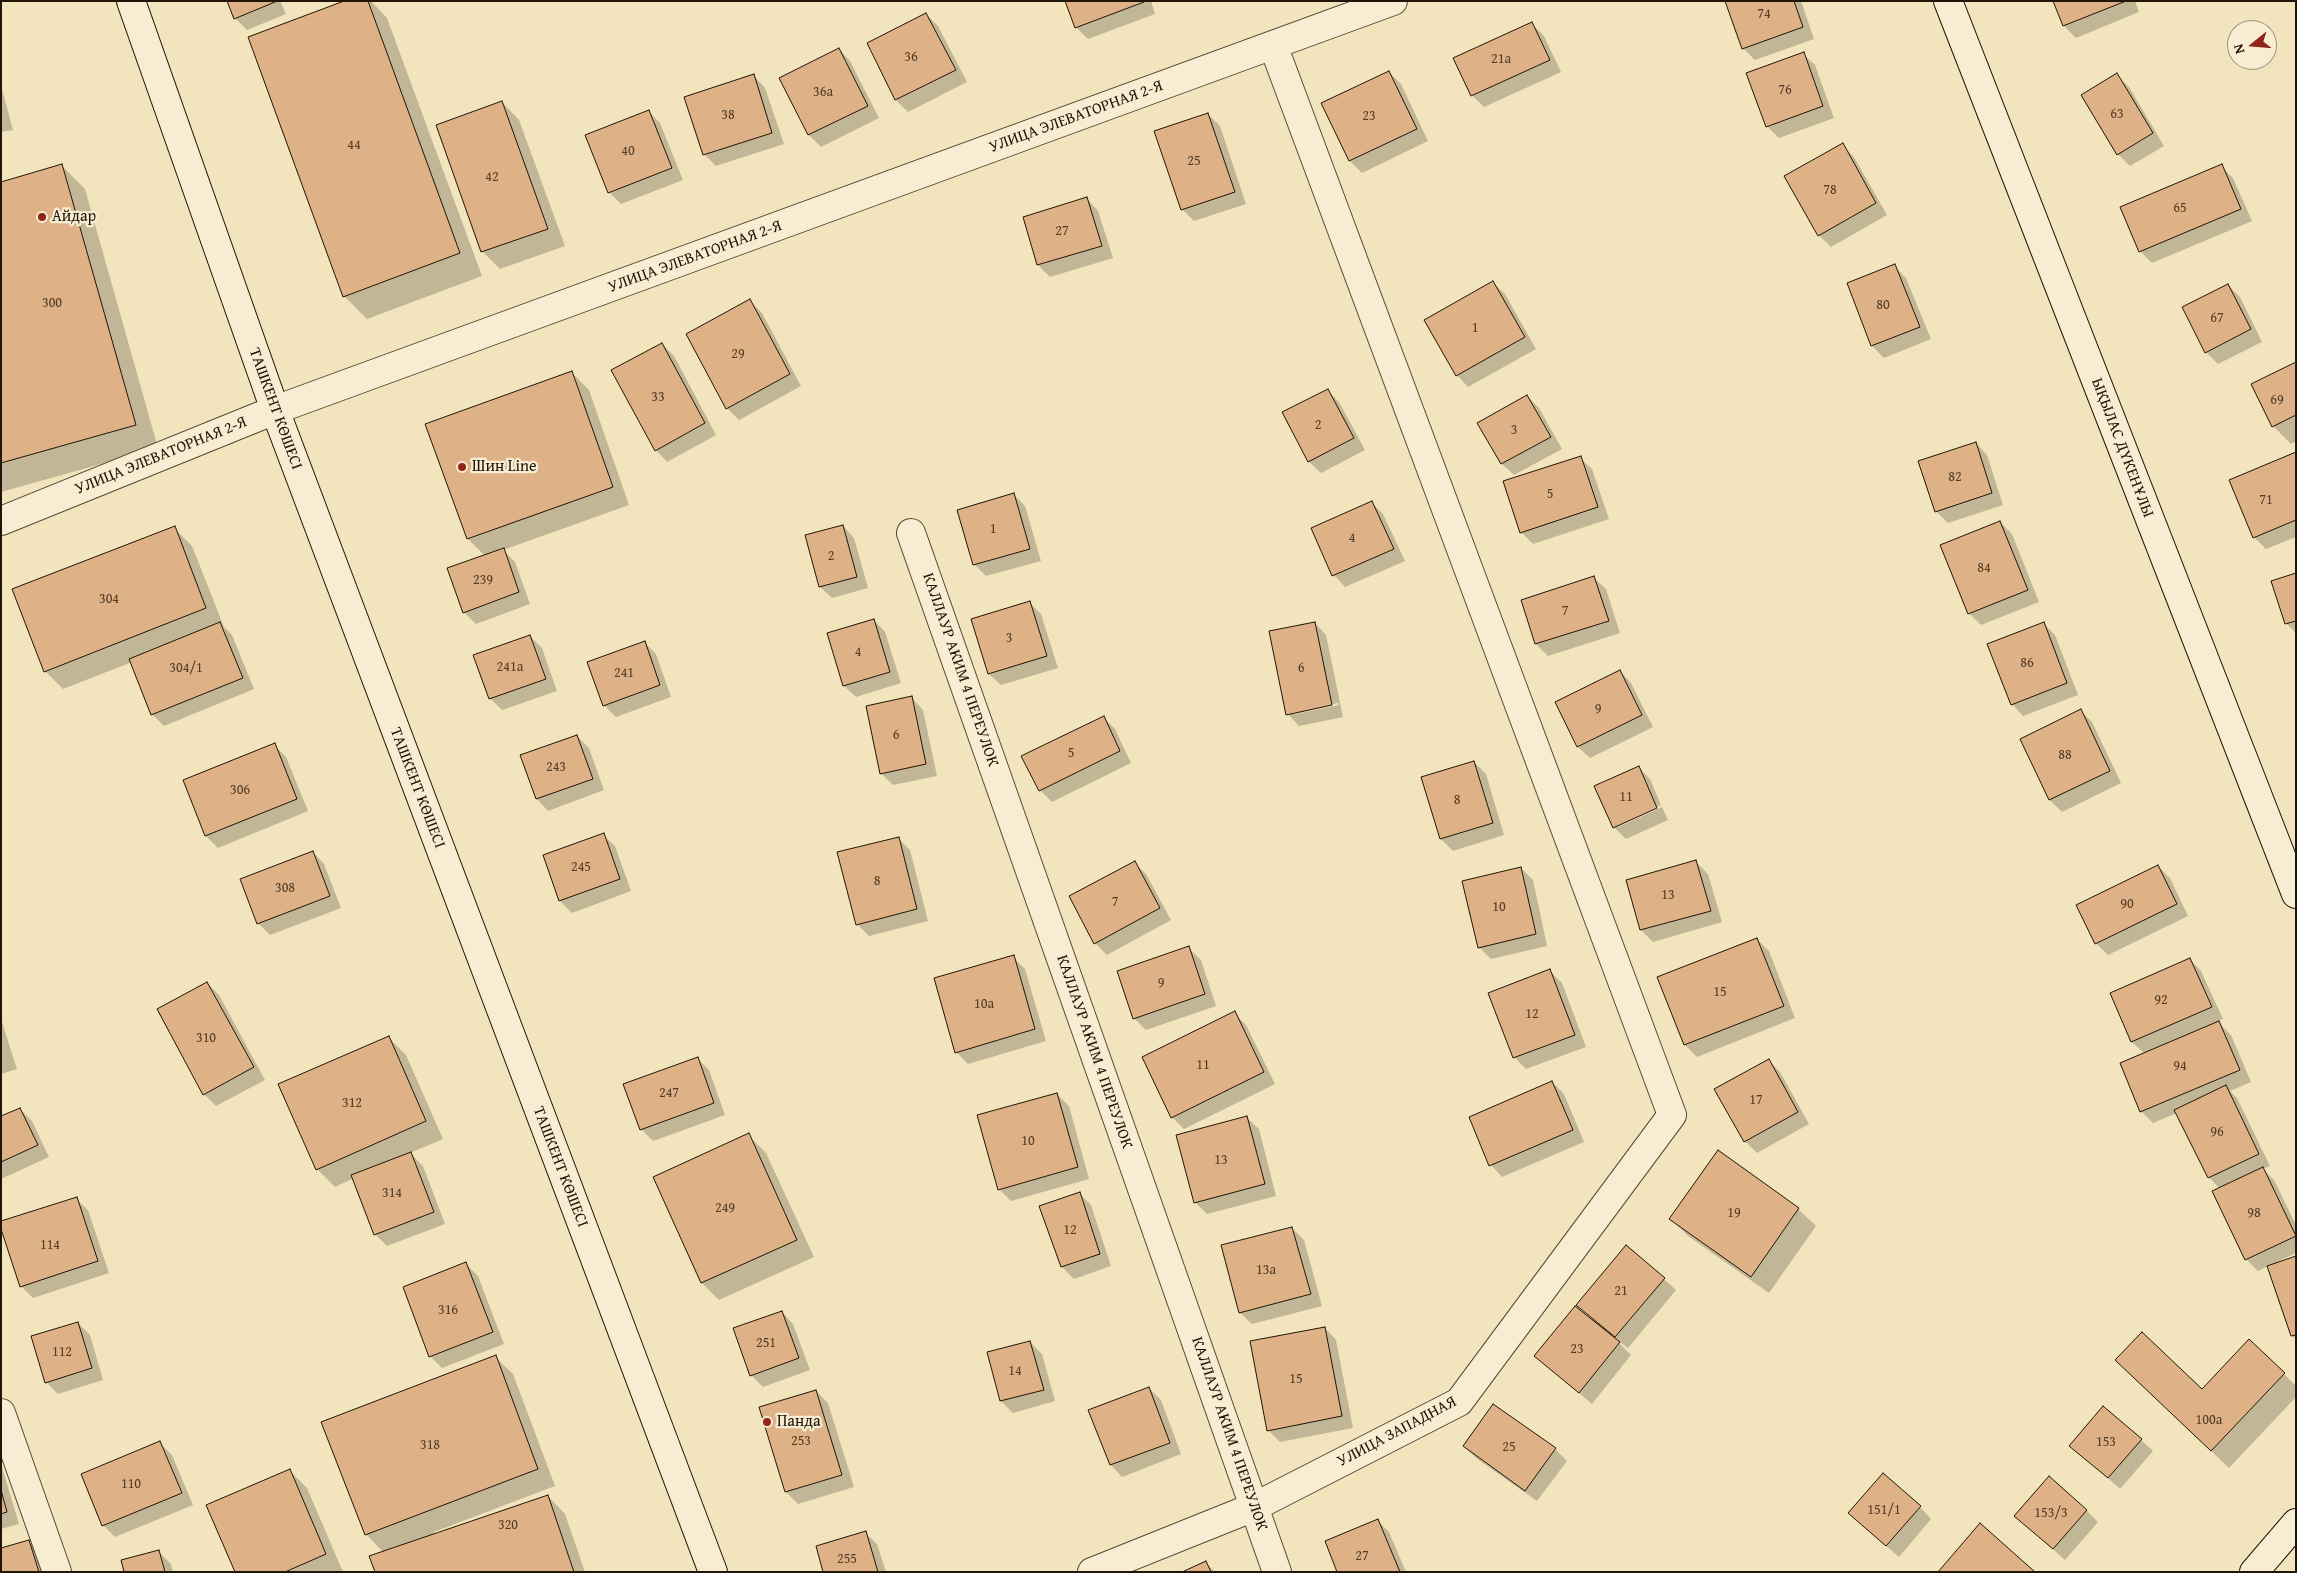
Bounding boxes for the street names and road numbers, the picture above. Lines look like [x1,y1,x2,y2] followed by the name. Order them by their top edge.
[986,77,1166,157] street label: УЛИЦА ЭЛЕВАТОРНАЯ 2-Я
[605,217,785,297] street label: УЛИЦА ЭЛЕВАТОРНАЯ 2-Я
[244,346,306,472] street label: ТАШКЕНТ КӨШЕСІ
[2087,376,2157,520] street label: ЫҚЫЛАС ДҮКЕНҰЛЫ
[72,413,250,499] street label: УЛИЦА ЭЛЕВАТОРНАЯ 2-Я
[918,571,1002,769] street label: КАЛЛАУР АКИМ 4 ПЕРЕУЛОК
[385,725,449,851] street label: ТАШКЕНТ КӨШЕСІ
[1052,953,1136,1151] street label: КАЛЛАУР АКИМ 4 ПЕРЕУЛОК
[528,1104,592,1230] street label: ТАШКЕНТ КӨШЕСІ
[1187,1335,1271,1533] street label: КАЛЛАУР АКИМ 4 ПЕРЕУЛОК
[1334,1392,1460,1472] street label: УЛИЦА ЗАПАДНАЯ

